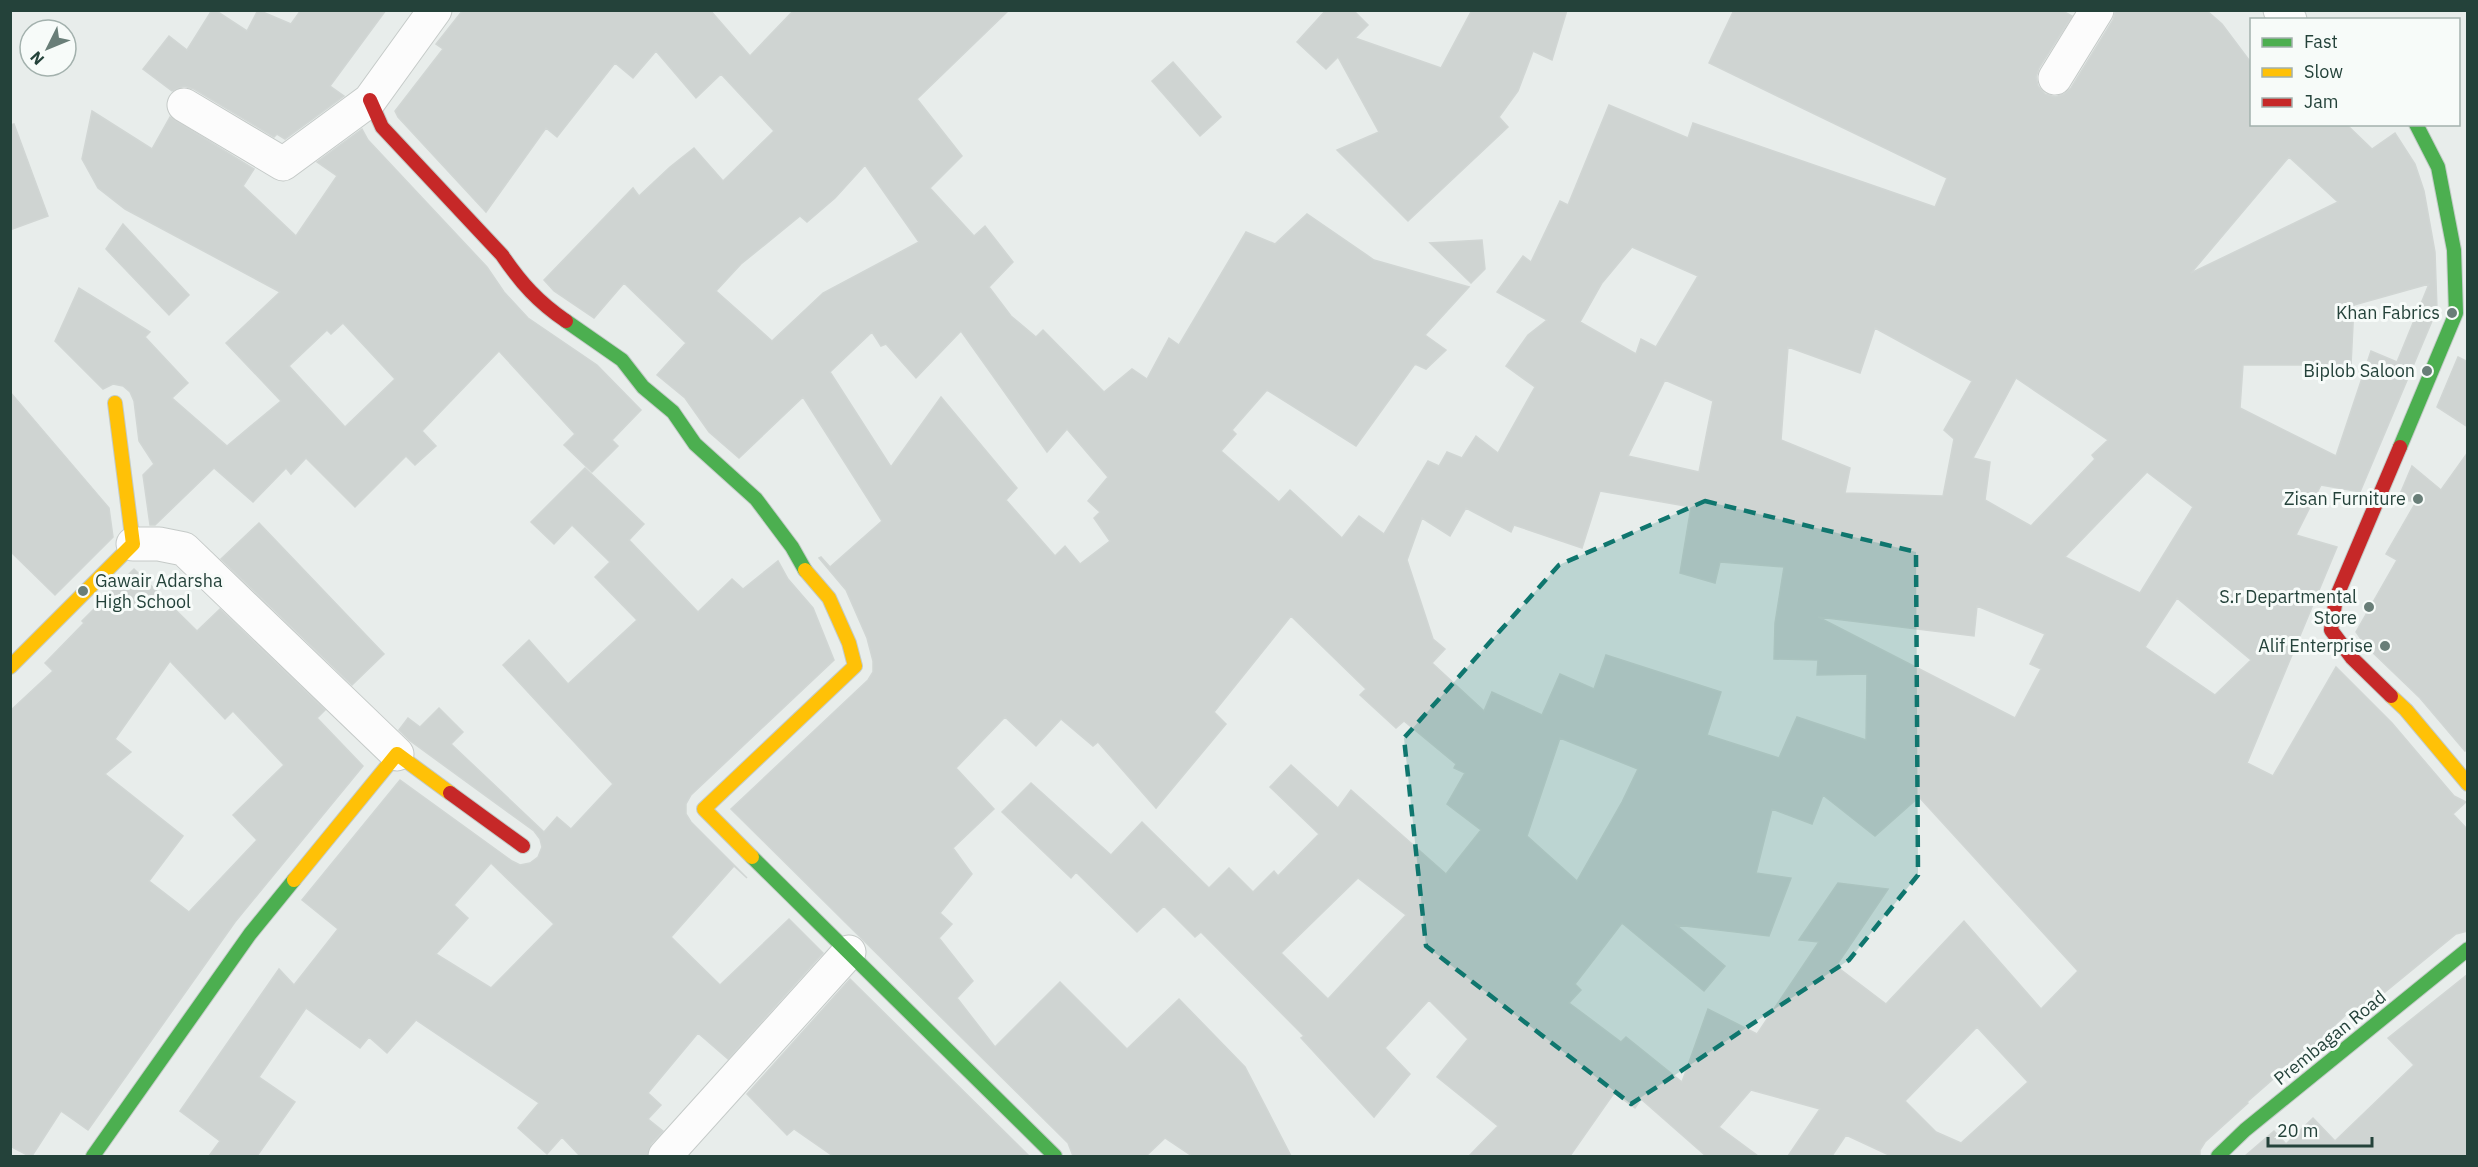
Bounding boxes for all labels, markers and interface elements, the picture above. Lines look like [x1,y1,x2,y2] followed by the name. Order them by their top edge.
[18,18,78,78] north arrow
[2250,18,2460,126] legend
[2304,30,2338,53] text: Fast
[26,47,48,69] text: N
[2304,60,2343,83] text: Slow
[2304,90,2339,113] text: Jam
[2336,301,2440,324] place label: Khan Fabrics
[2445,306,2459,320] marker: Khan Fabrics
[2303,359,2415,382] place label: Biplob Saloon
[2420,364,2434,378] marker: Biplob Saloon
[2284,487,2406,510] place label: Zisan Furniture
[2411,492,2425,506] marker: Zisan Furniture
[95,569,223,613] place label: Gawair Adarsha High School
[76,584,90,598] marker: Gawair Adarsha High School
[2219,585,2357,629] place label: S.r Departmental Store
[2362,600,2376,614] marker: S.r Departmental Store
[2258,634,2373,657] place label: Alif Enterprise
[2378,639,2392,653] marker: Alif Enterprise
[2269,985,2390,1090] street label: Prembagan Road
[2268,1110,2372,1148] scale bar
[2277,1119,2319,1142] text: 20 m

